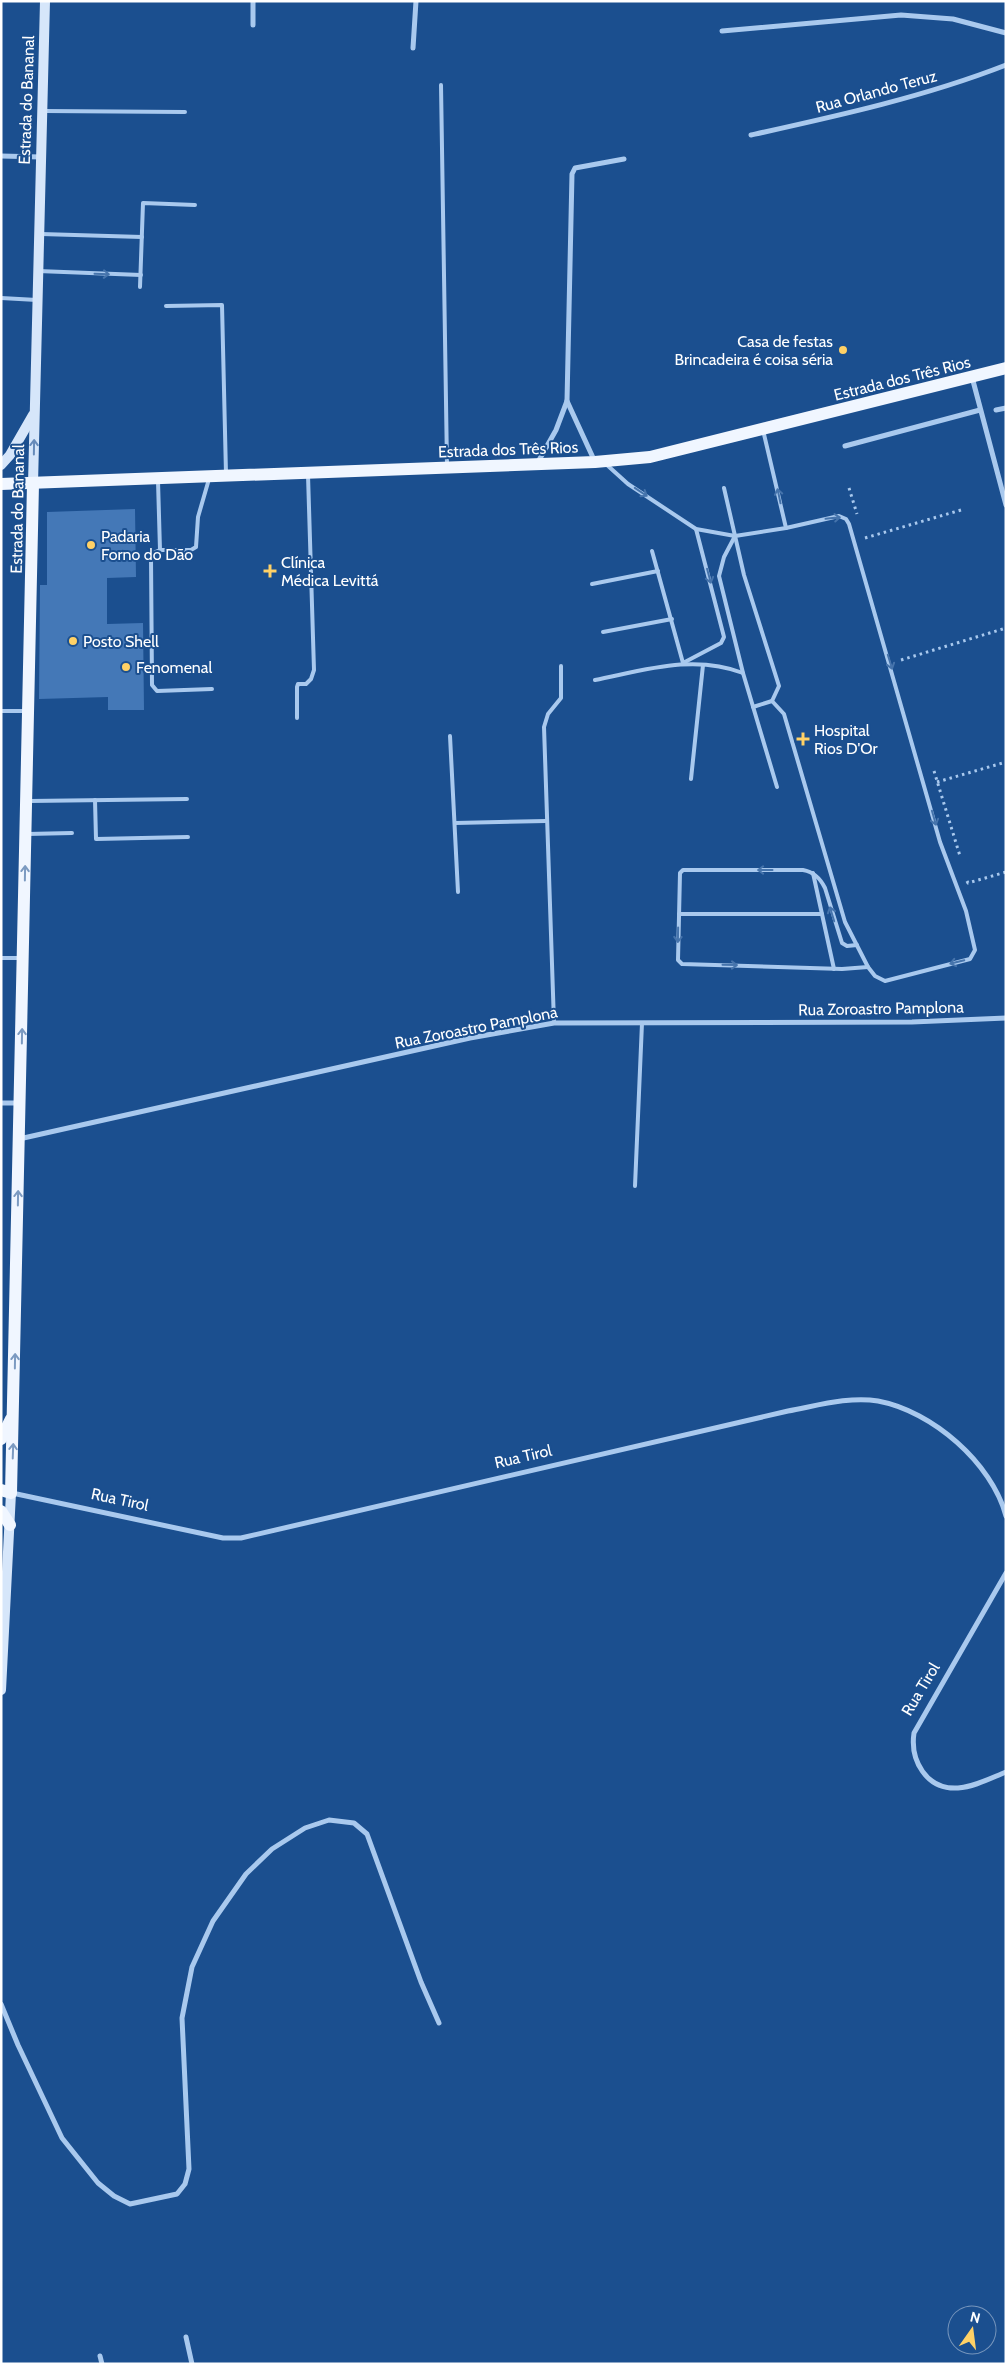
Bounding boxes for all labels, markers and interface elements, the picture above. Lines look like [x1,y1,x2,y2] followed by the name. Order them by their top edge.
[15,35,38,165] street label: Estrada do Bananal
[814,66,939,117] street label: Rua Orlando Teruz
[94,269,110,278] one-way arrow
[675,332,833,369] place label: Casa de festas Brincadeira é coisa séria
[837,344,849,356] marker: Casa de festas Brincadeira é coisa séria
[832,352,973,405] street label: Estrada dos Três Rios
[438,438,579,461] street label: Estrada dos Três Rios
[29,439,39,455] one-way arrow
[7,444,28,574] street label: Estrada do Bananal
[634,488,648,498] one-way arrow
[774,488,783,504] one-way arrow
[825,513,841,523] one-way arrow
[101,527,193,564] place label: Padaria Forno do Dão
[85,539,97,551] marker: Padaria Forno do Dão
[281,553,379,590] place label: Clínica Médica Levittá
[263,564,277,578] marker: Clínica Médica Levittá
[705,568,714,584] one-way arrow
[83,632,159,651] place label: Posto Shell
[67,635,79,647] marker: Posto Shell
[885,653,895,669] one-way arrow
[136,658,212,677] place label: Fenomenal
[120,661,132,673] marker: Fenomenal
[814,721,879,758] place label: Hospital Rios D'Or
[796,732,810,746] marker: Hospital Rios D'Or
[929,810,939,826] one-way arrow
[757,865,773,875] one-way arrow
[20,866,30,882] one-way arrow
[827,906,837,922] one-way arrow
[674,927,683,943] one-way arrow
[949,958,965,967] one-way arrow
[722,960,738,970] one-way arrow
[798,998,964,1019] street label: Rua Zoroastro Pamplona
[393,1002,559,1053] street label: Rua Zoroastro Pamplona
[17,1028,27,1044] one-way arrow
[13,1190,23,1206] one-way arrow
[10,1353,20,1369] one-way arrow
[493,1441,554,1472] street label: Rua Tirol
[8,1444,17,1460] one-way arrow
[89,1484,151,1515] street label: Rua Tirol
[897,1659,944,1719] street label: Rua Tirol
[947,2305,997,2355] north arrow
[968,2307,982,2327] text: N

